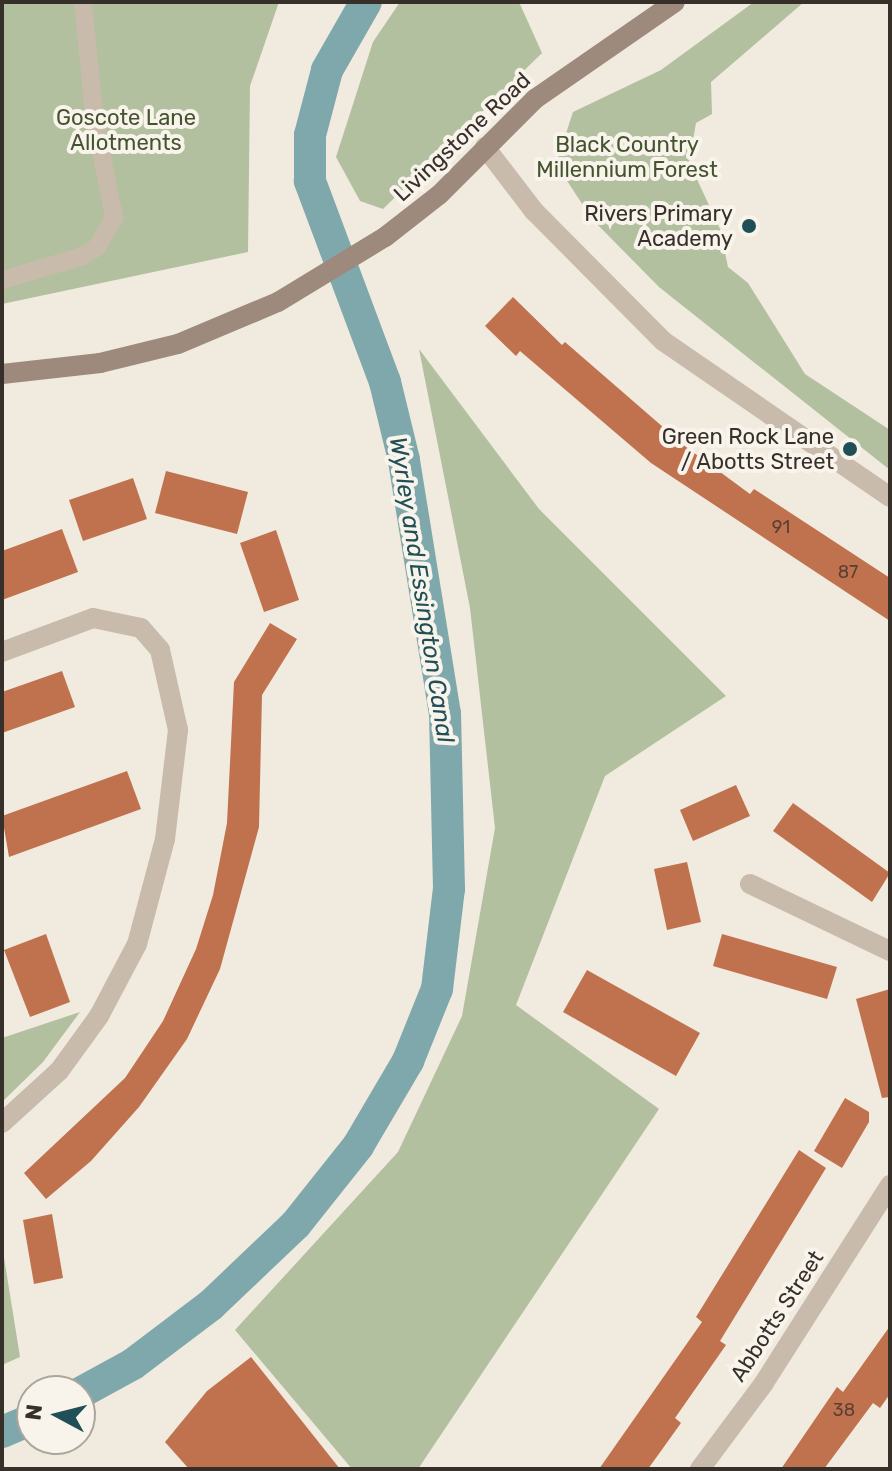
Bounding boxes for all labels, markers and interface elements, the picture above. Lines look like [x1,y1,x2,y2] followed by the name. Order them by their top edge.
[388,67,536,207] street label: Livingstone Road
[56,104,196,156] park label: Goscote Lane Allotments
[536,131,718,182] park label: Black Country Millennium Forest
[584,200,733,252] place label: Rivers Primary Academy
[740,217,758,235] marker: Rivers Primary Academy
[662,423,834,474] place label: Green Rock Lane / Abotts Street
[383,435,459,745] water label: Wyrley and Essington Canal
[841,440,859,458] marker: Green Rock Lane / Abotts Street
[772,516,790,538] house number: 91
[838,561,858,583] house number: 87
[725,1246,829,1386] street label: Abbotts Street
[16,1375,96,1455] north arrow
[833,1399,855,1421] house number: 38
[19,1403,48,1422] text: N

